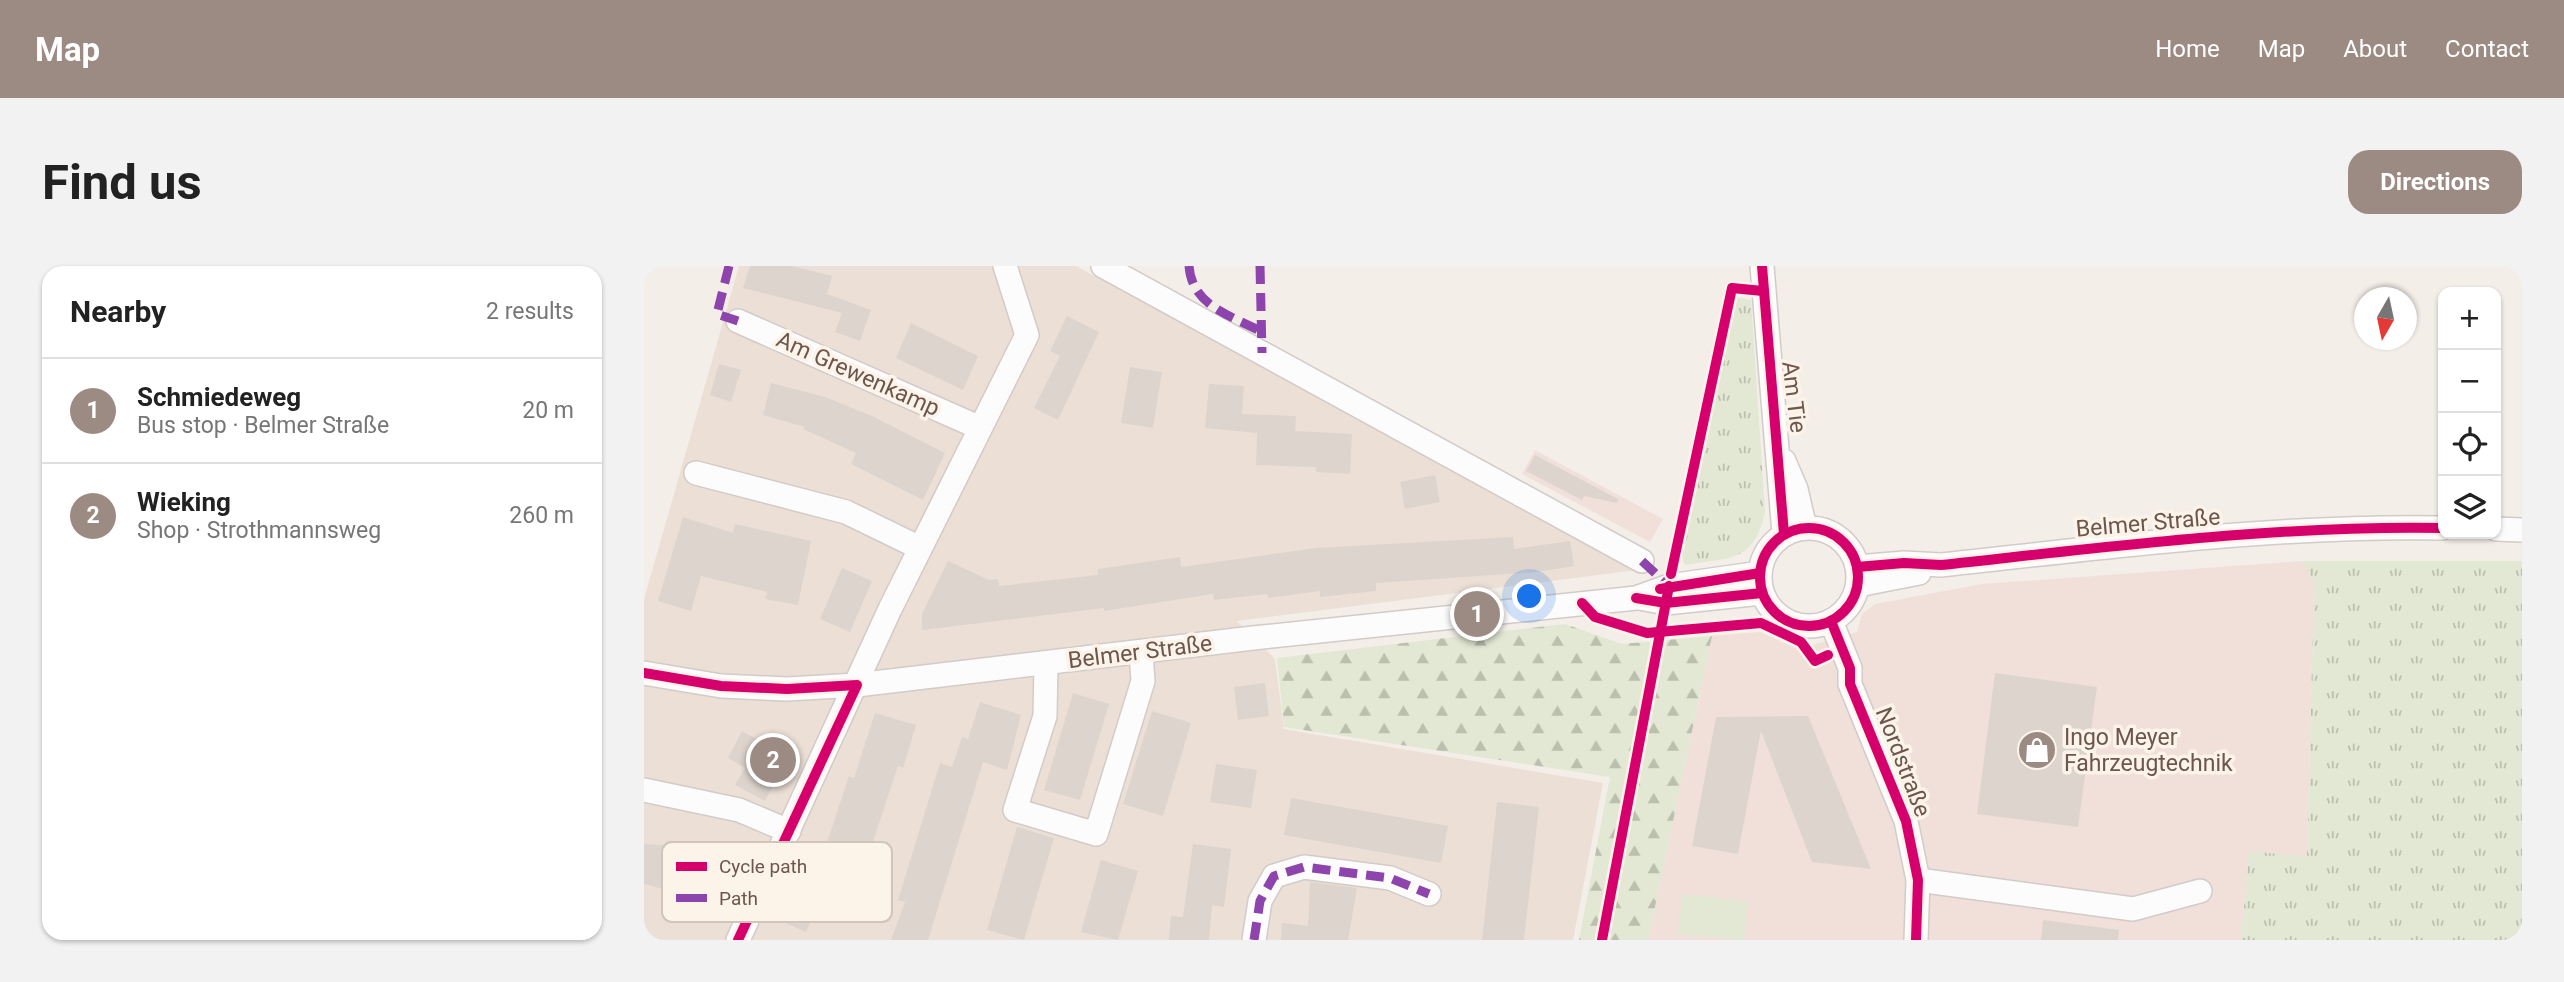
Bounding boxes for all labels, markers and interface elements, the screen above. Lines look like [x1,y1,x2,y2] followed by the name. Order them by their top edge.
[35,30,100,69] text: Map
[2155,35,2220,63] text: Home
[2258,35,2305,63] text: Map
[2343,35,2407,63] text: About
[2445,35,2529,63] text: Contact
[2348,150,2522,214] button: Directions
[42,154,202,211] text: Find us
[2354,287,2417,350] north arrow
[2438,287,2501,539] map controls
[2438,287,2501,350] button: +
[70,294,166,329] text: Nearby
[486,298,574,325] text: 2 results
[772,326,944,422] street label: Am Grewenkamp
[2438,350,2501,413] button: −
[1776,360,1812,434] street label: Am Tie
[137,382,301,412] text: Schmiedeweg
[86,397,100,424] text: 1
[522,397,574,424] text: 20 m
[137,412,389,439] text: Bus stop · Belmer Straße
[2438,413,2501,476] button: locate
[2438,476,2501,539] button: layers
[137,487,231,517] text: Wieking
[86,502,100,529] text: 2
[509,502,574,529] text: 260 m
[2075,503,2221,543] street label: Belmer Straße
[137,517,381,544] text: Shop · Strothmannsweg
[1512,579,1546,613] your location
[1454,588,1500,640] pin: 1
[1066,630,1214,674] street label: Belmer Straße
[1870,703,1936,821] street label: Nordstraße
[2064,724,2233,777] place label: Ingo Meyer Fahrzeugtechnik
[2016,729,2058,771] shop icon: Ingo Meyer Fahrzeugtechnik
[750,734,796,786] pin: 2
[662,842,892,922] legend
[719,855,807,878] text: Cycle path
[719,887,758,910] text: Path

